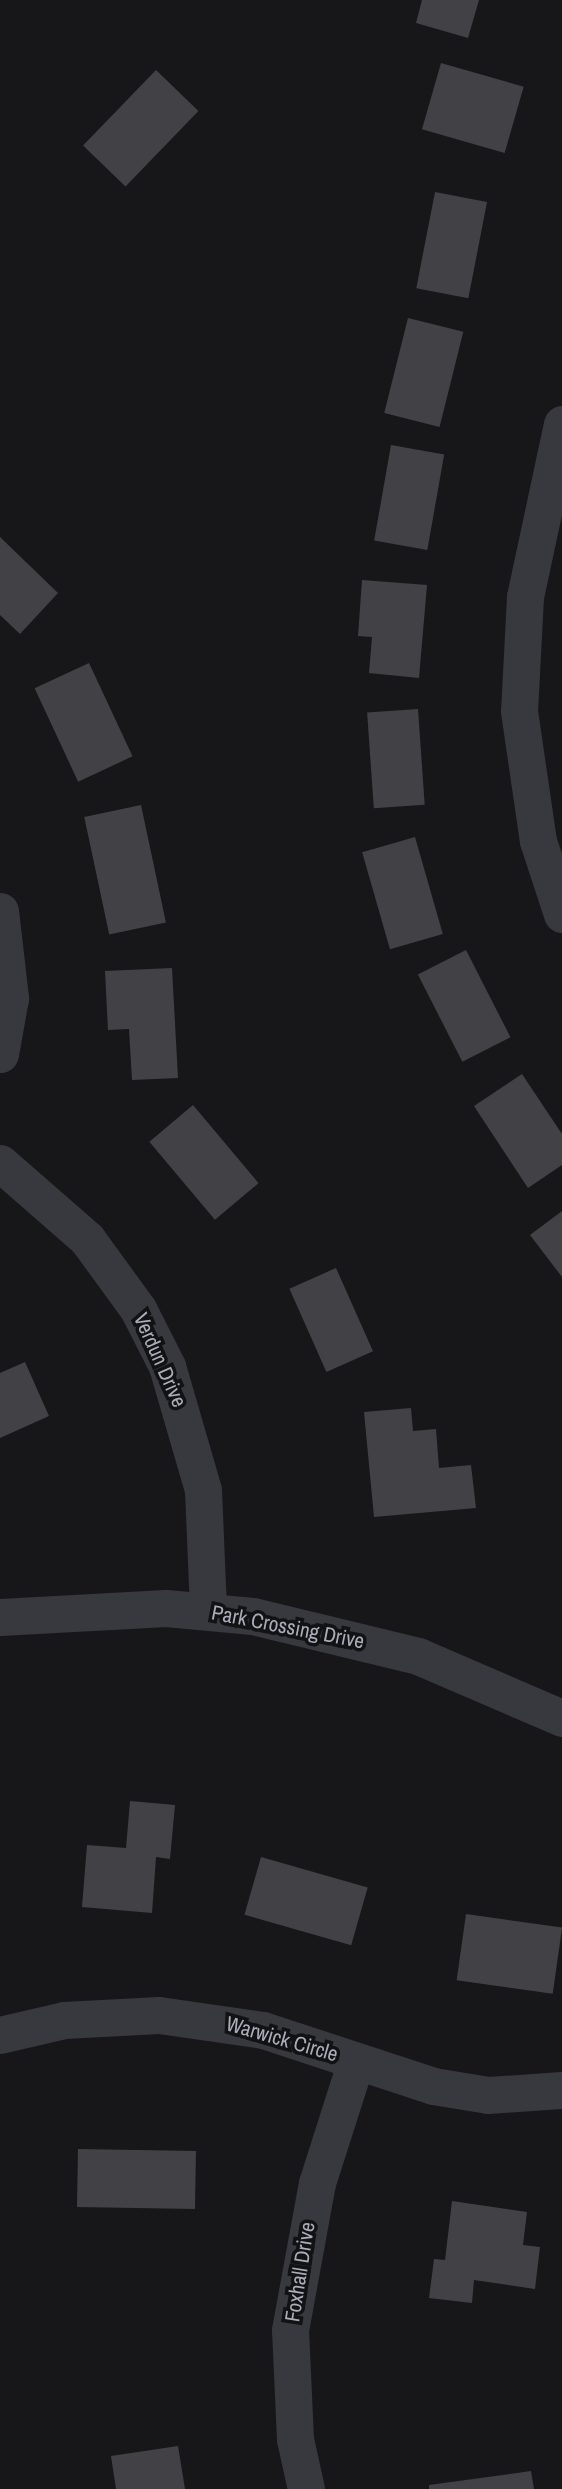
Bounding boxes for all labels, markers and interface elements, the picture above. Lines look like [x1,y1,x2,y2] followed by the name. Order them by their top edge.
[128,1309,192,1411] street label: Verdun Drive
[210,1600,366,1654] street label: Park Crossing Drive
[223,2011,341,2067] street label: Warwick Circle
[280,2220,320,2324] street label: Foxhall Drive

